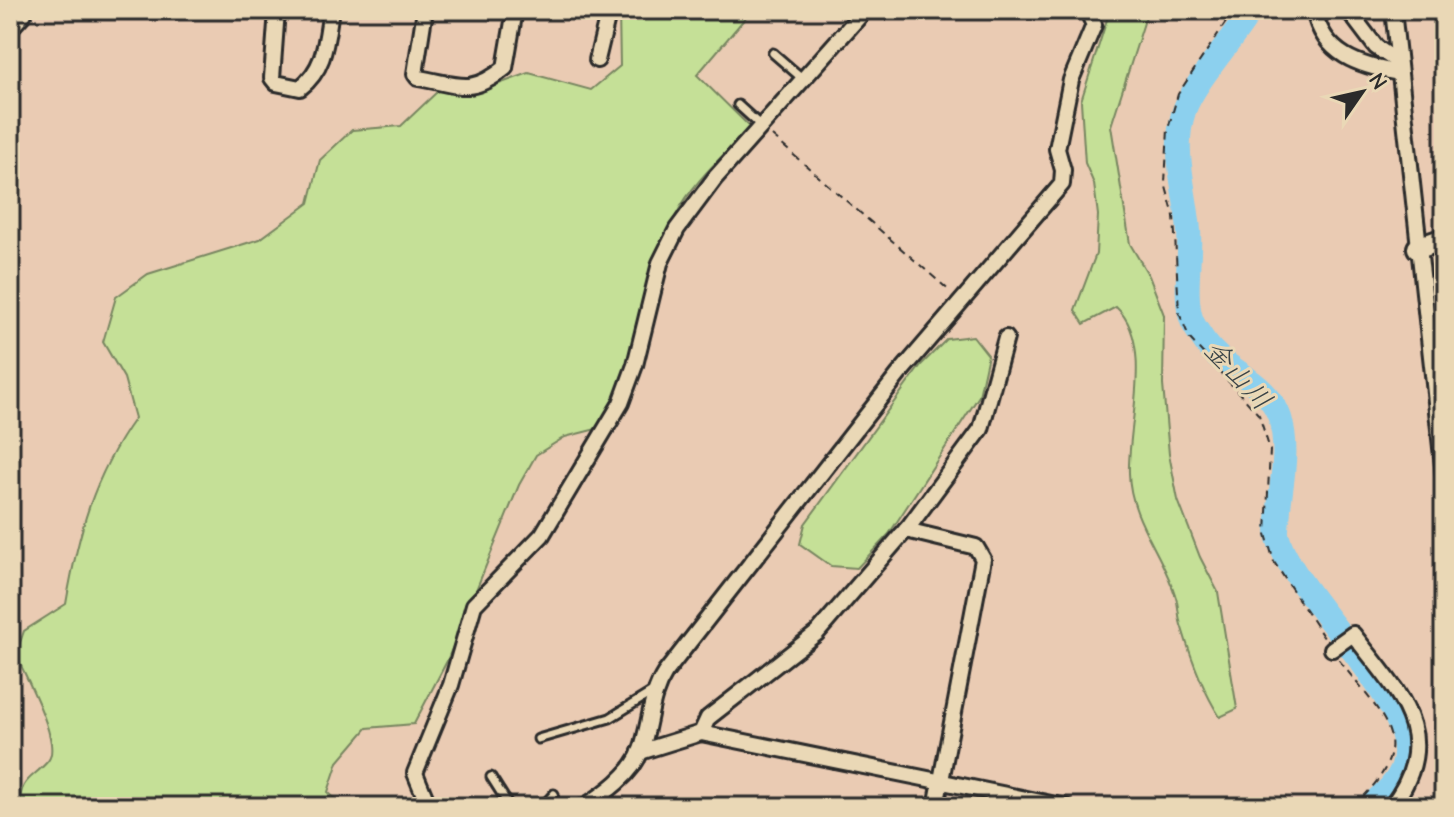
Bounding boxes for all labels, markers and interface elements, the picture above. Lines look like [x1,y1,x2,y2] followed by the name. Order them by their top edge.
[1322,52,1402,132] north arrow
[1363,68,1393,95] text: N
[1198,333,1278,417] water label: 金山川

